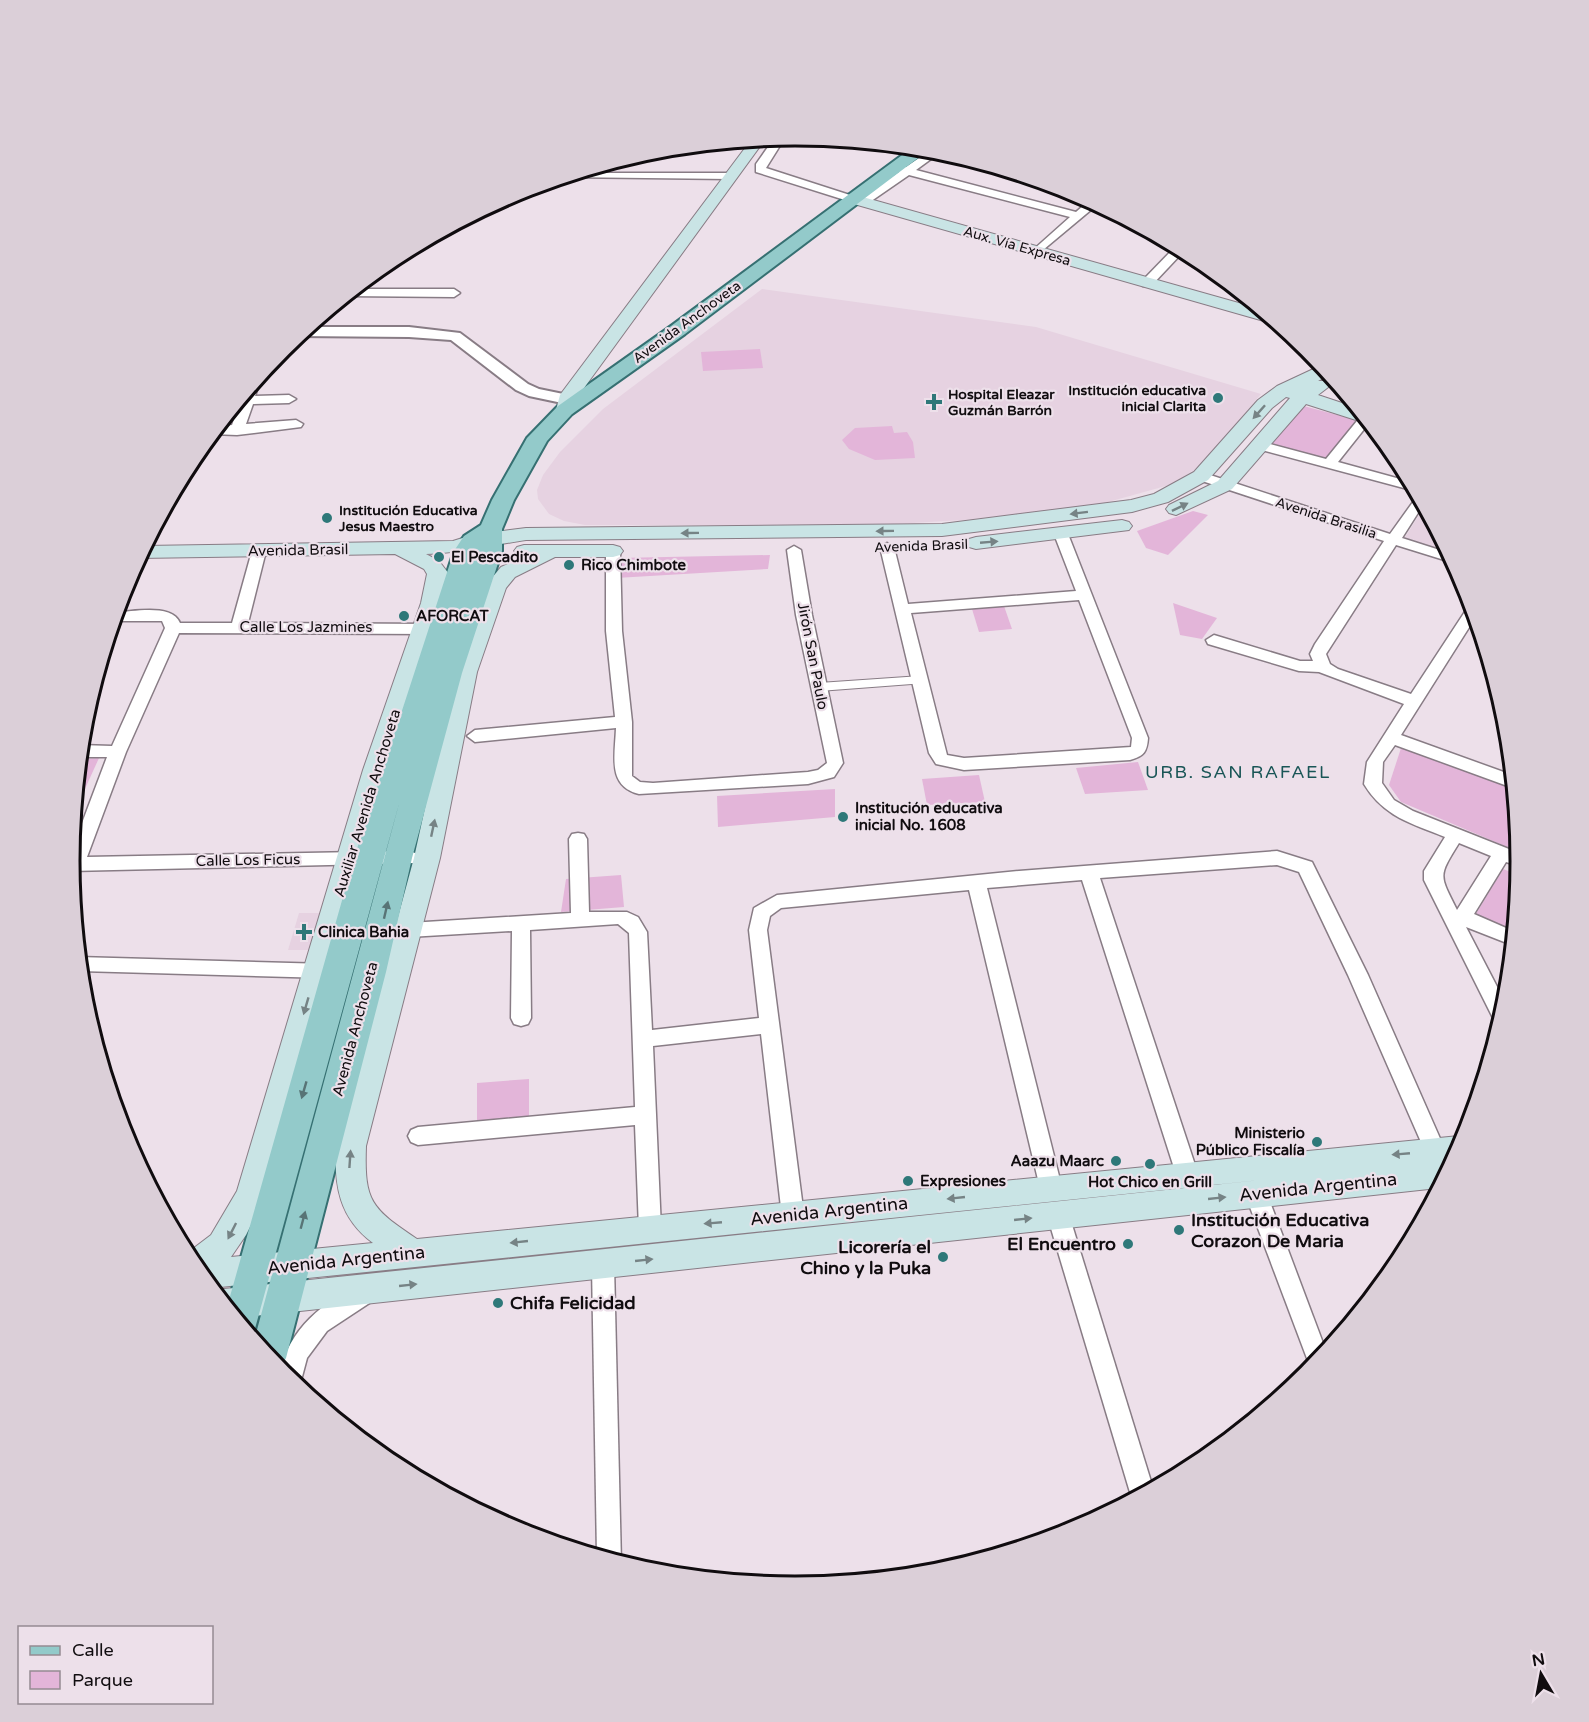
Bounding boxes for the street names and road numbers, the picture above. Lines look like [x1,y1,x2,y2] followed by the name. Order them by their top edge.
[961,223,1073,269] street label: Aux. Vía Expresa
[630,277,744,367] street label: Avenida Anchoveta
[1273,494,1379,542] street label: Avenida Brasilia
[874,536,968,556] street label: Avenida Brasil
[247,540,349,560] street label: Avenida Brasil
[794,601,832,711] street label: Jirón San Paulo
[240,618,372,636] street label: Calle Los Jazmines
[330,707,404,899] street label: Auxiliar Avenida Anchoveta
[196,850,300,870] street label: Calle Los Ficus
[328,960,382,1098] street label: Avenida Anchoveta
[1238,1168,1398,1206] street label: Avenida Argentina
[749,1192,909,1230] street label: Avenida Argentina
[266,1241,426,1279] street label: Avenida Argentina

